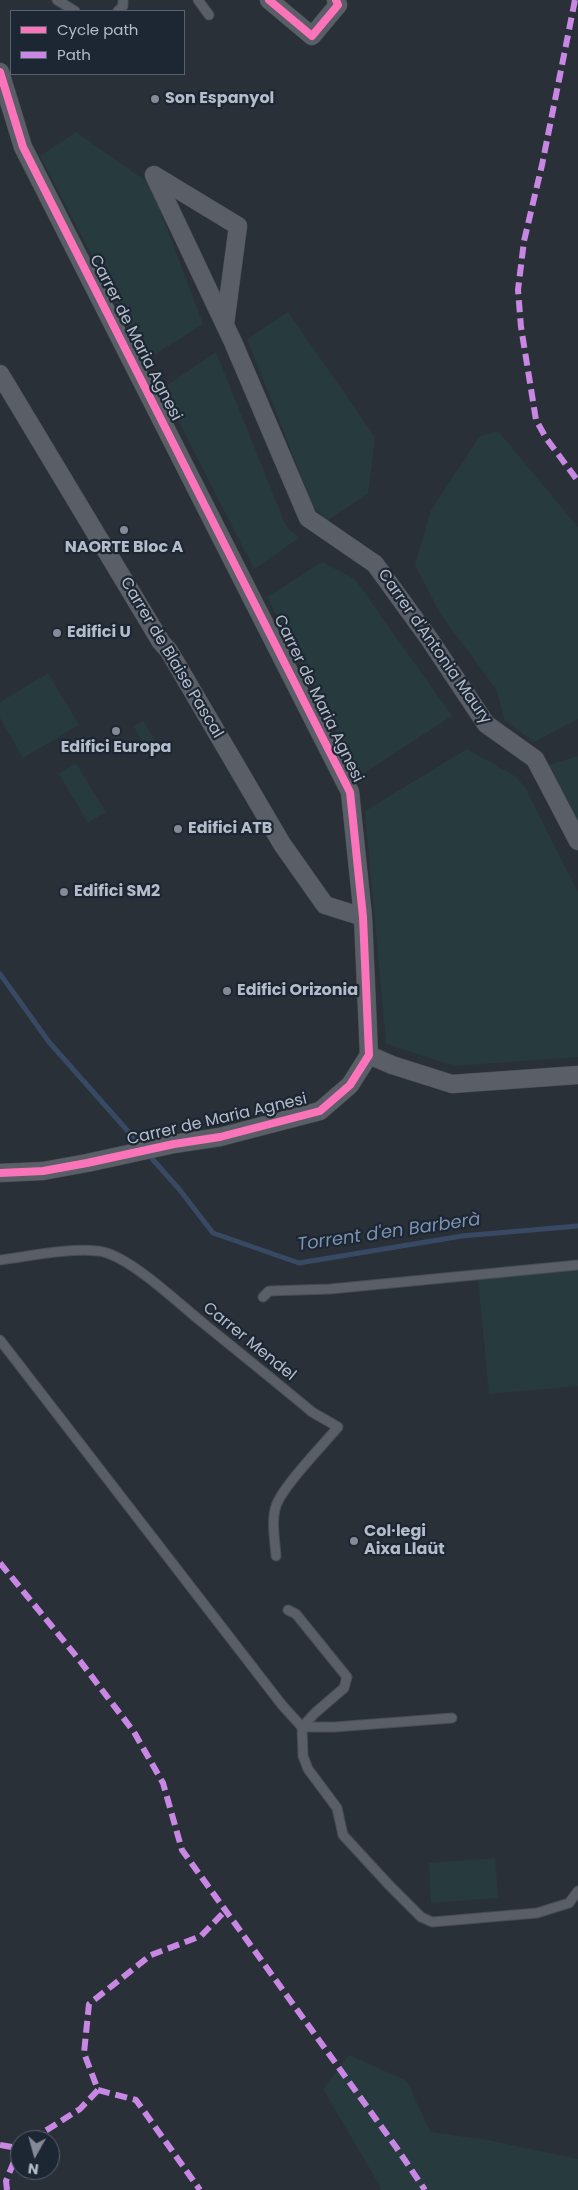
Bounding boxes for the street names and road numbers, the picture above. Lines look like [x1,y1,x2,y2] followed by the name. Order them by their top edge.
[85,252,185,424] street label: Carrer de Maria Agnesi
[373,566,495,728] street label: Carrer d'Antonia Maury
[115,574,227,742] street label: Carrer de Blaise Pascal
[269,612,367,786] street label: Carrer de Maria Agnesi
[125,1090,309,1150] street label: Carrer de Maria Agnesi
[199,1299,299,1385] street label: Carrer Mendel

